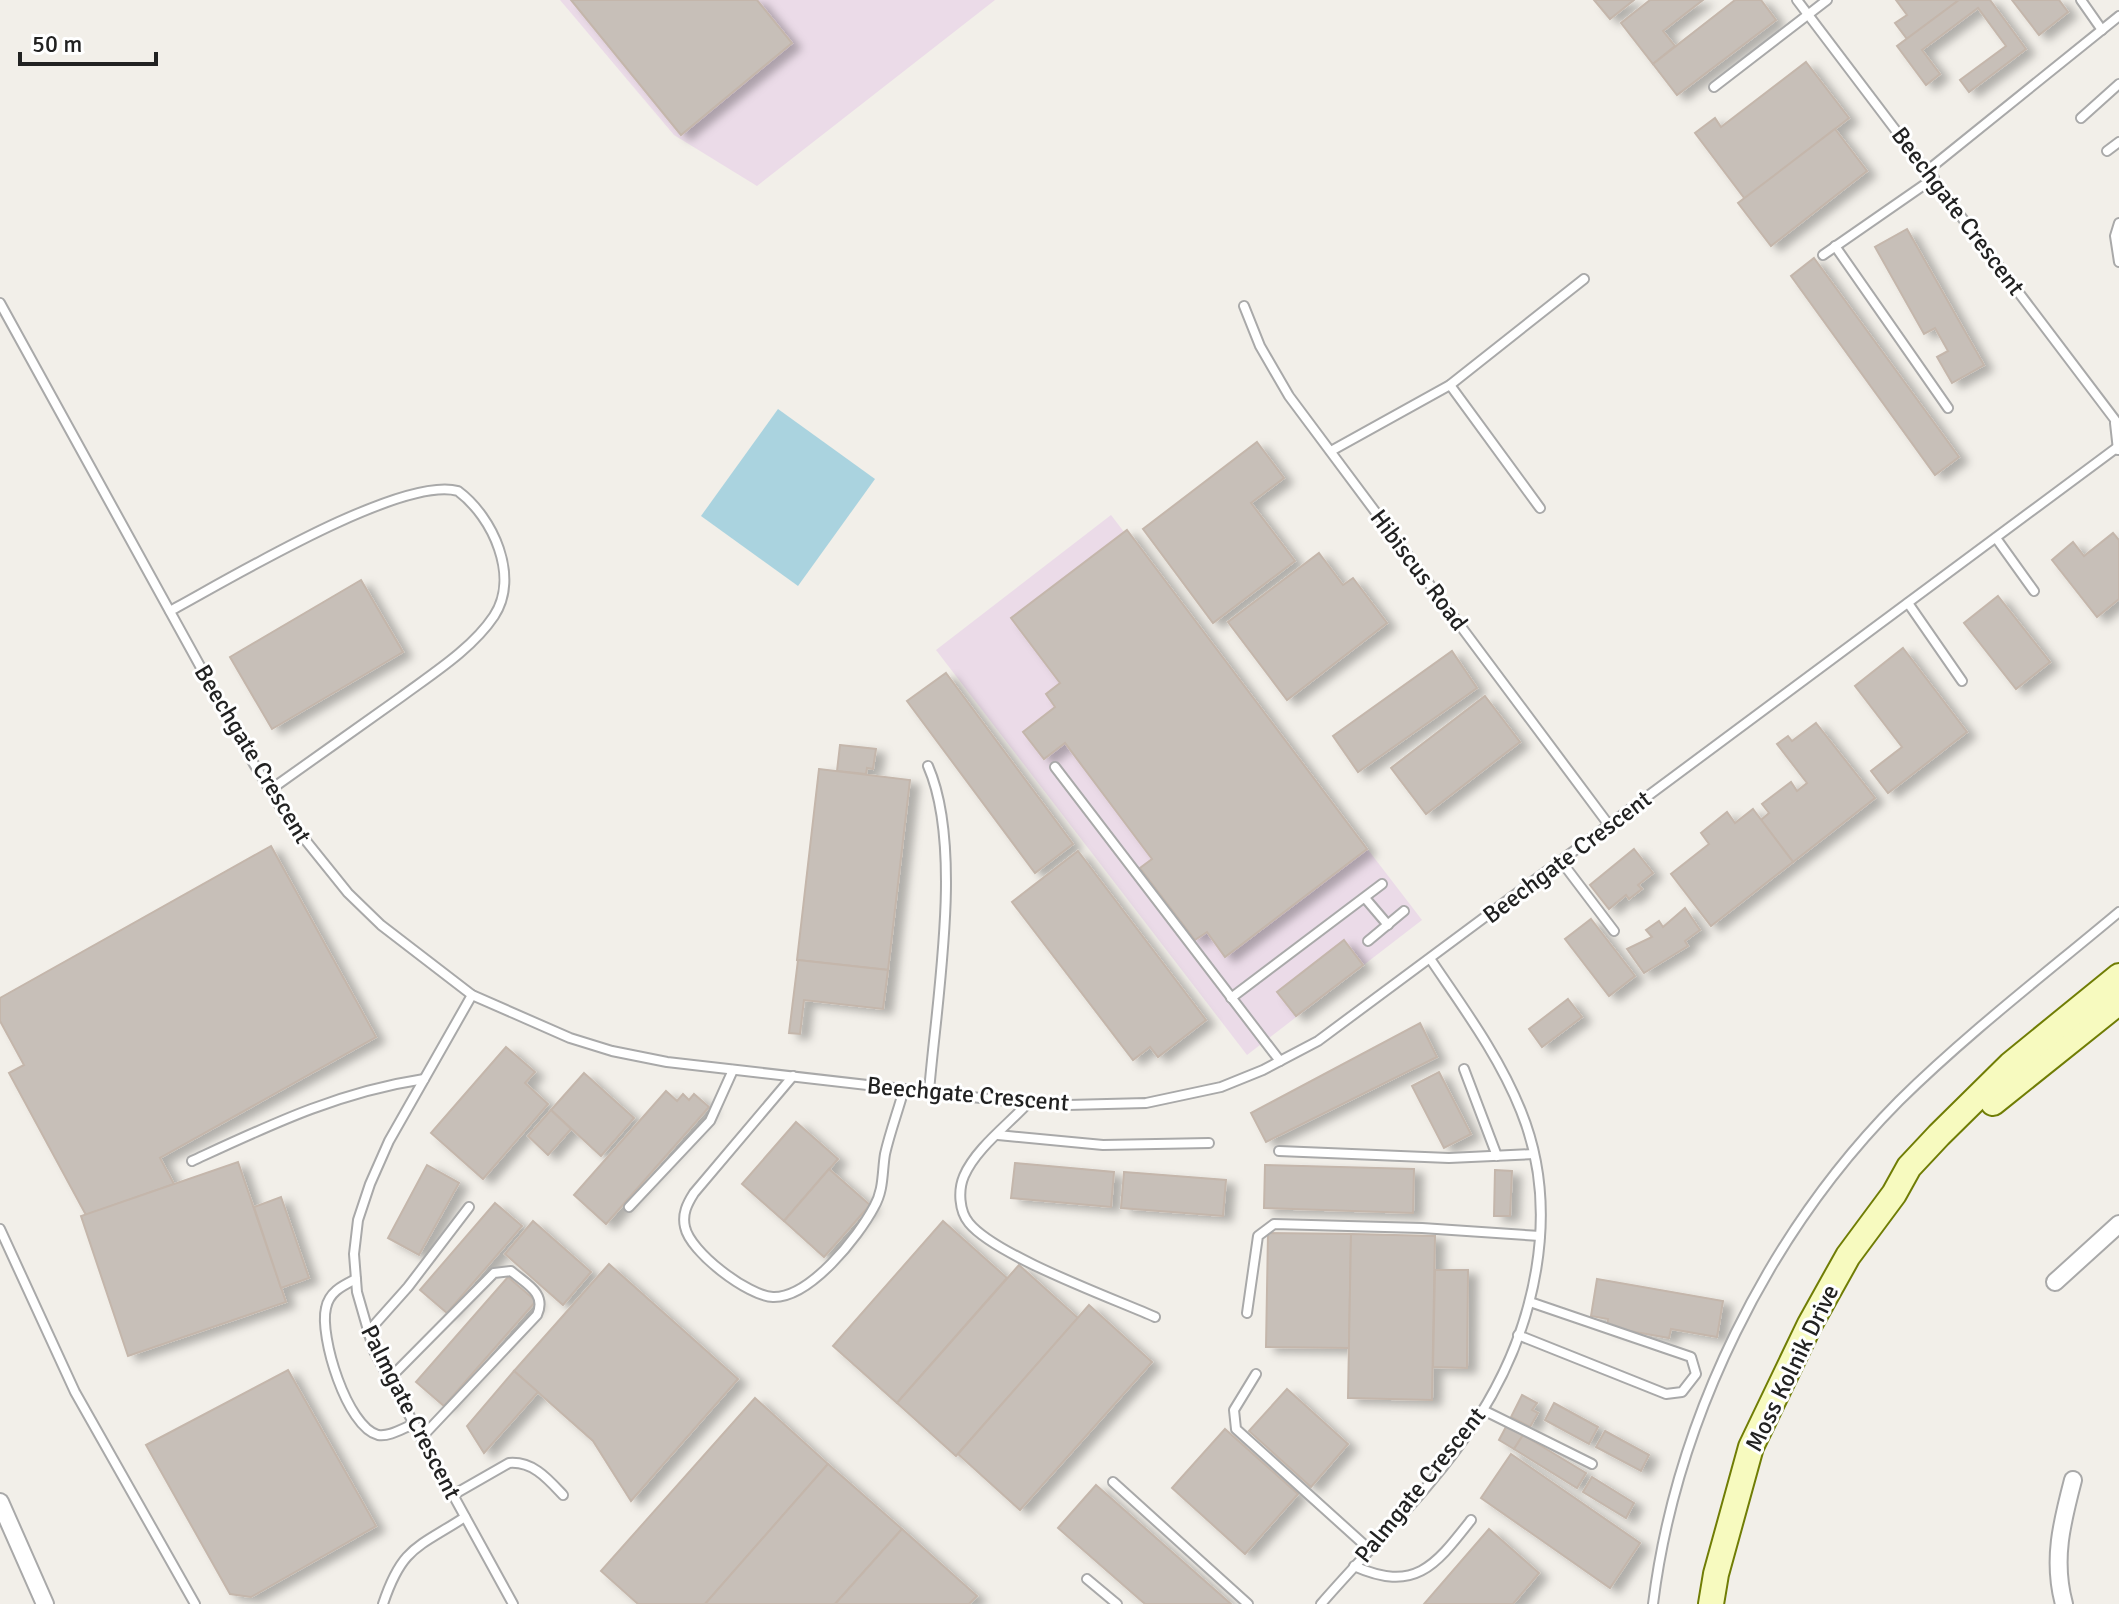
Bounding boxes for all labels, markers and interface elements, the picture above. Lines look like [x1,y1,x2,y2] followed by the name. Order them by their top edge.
[20,16,156,66] scale bar
[32,29,82,59] text: 50 m
[1885,121,2031,301] street label: Beechgate Crescent
[1364,503,1474,637] street label: Hibiscus Road
[188,659,318,849] street label: Beechgate Crescent
[1477,784,1657,930] street label: Beechgate Crescent
[866,1070,1070,1118] street label: Beechgate Crescent
[1739,1280,1845,1456] street label: Moss Kolnik Drive
[354,1320,468,1504] street label: Palmgate Crescent
[1348,1401,1492,1569] street label: Palmgate Crescent

